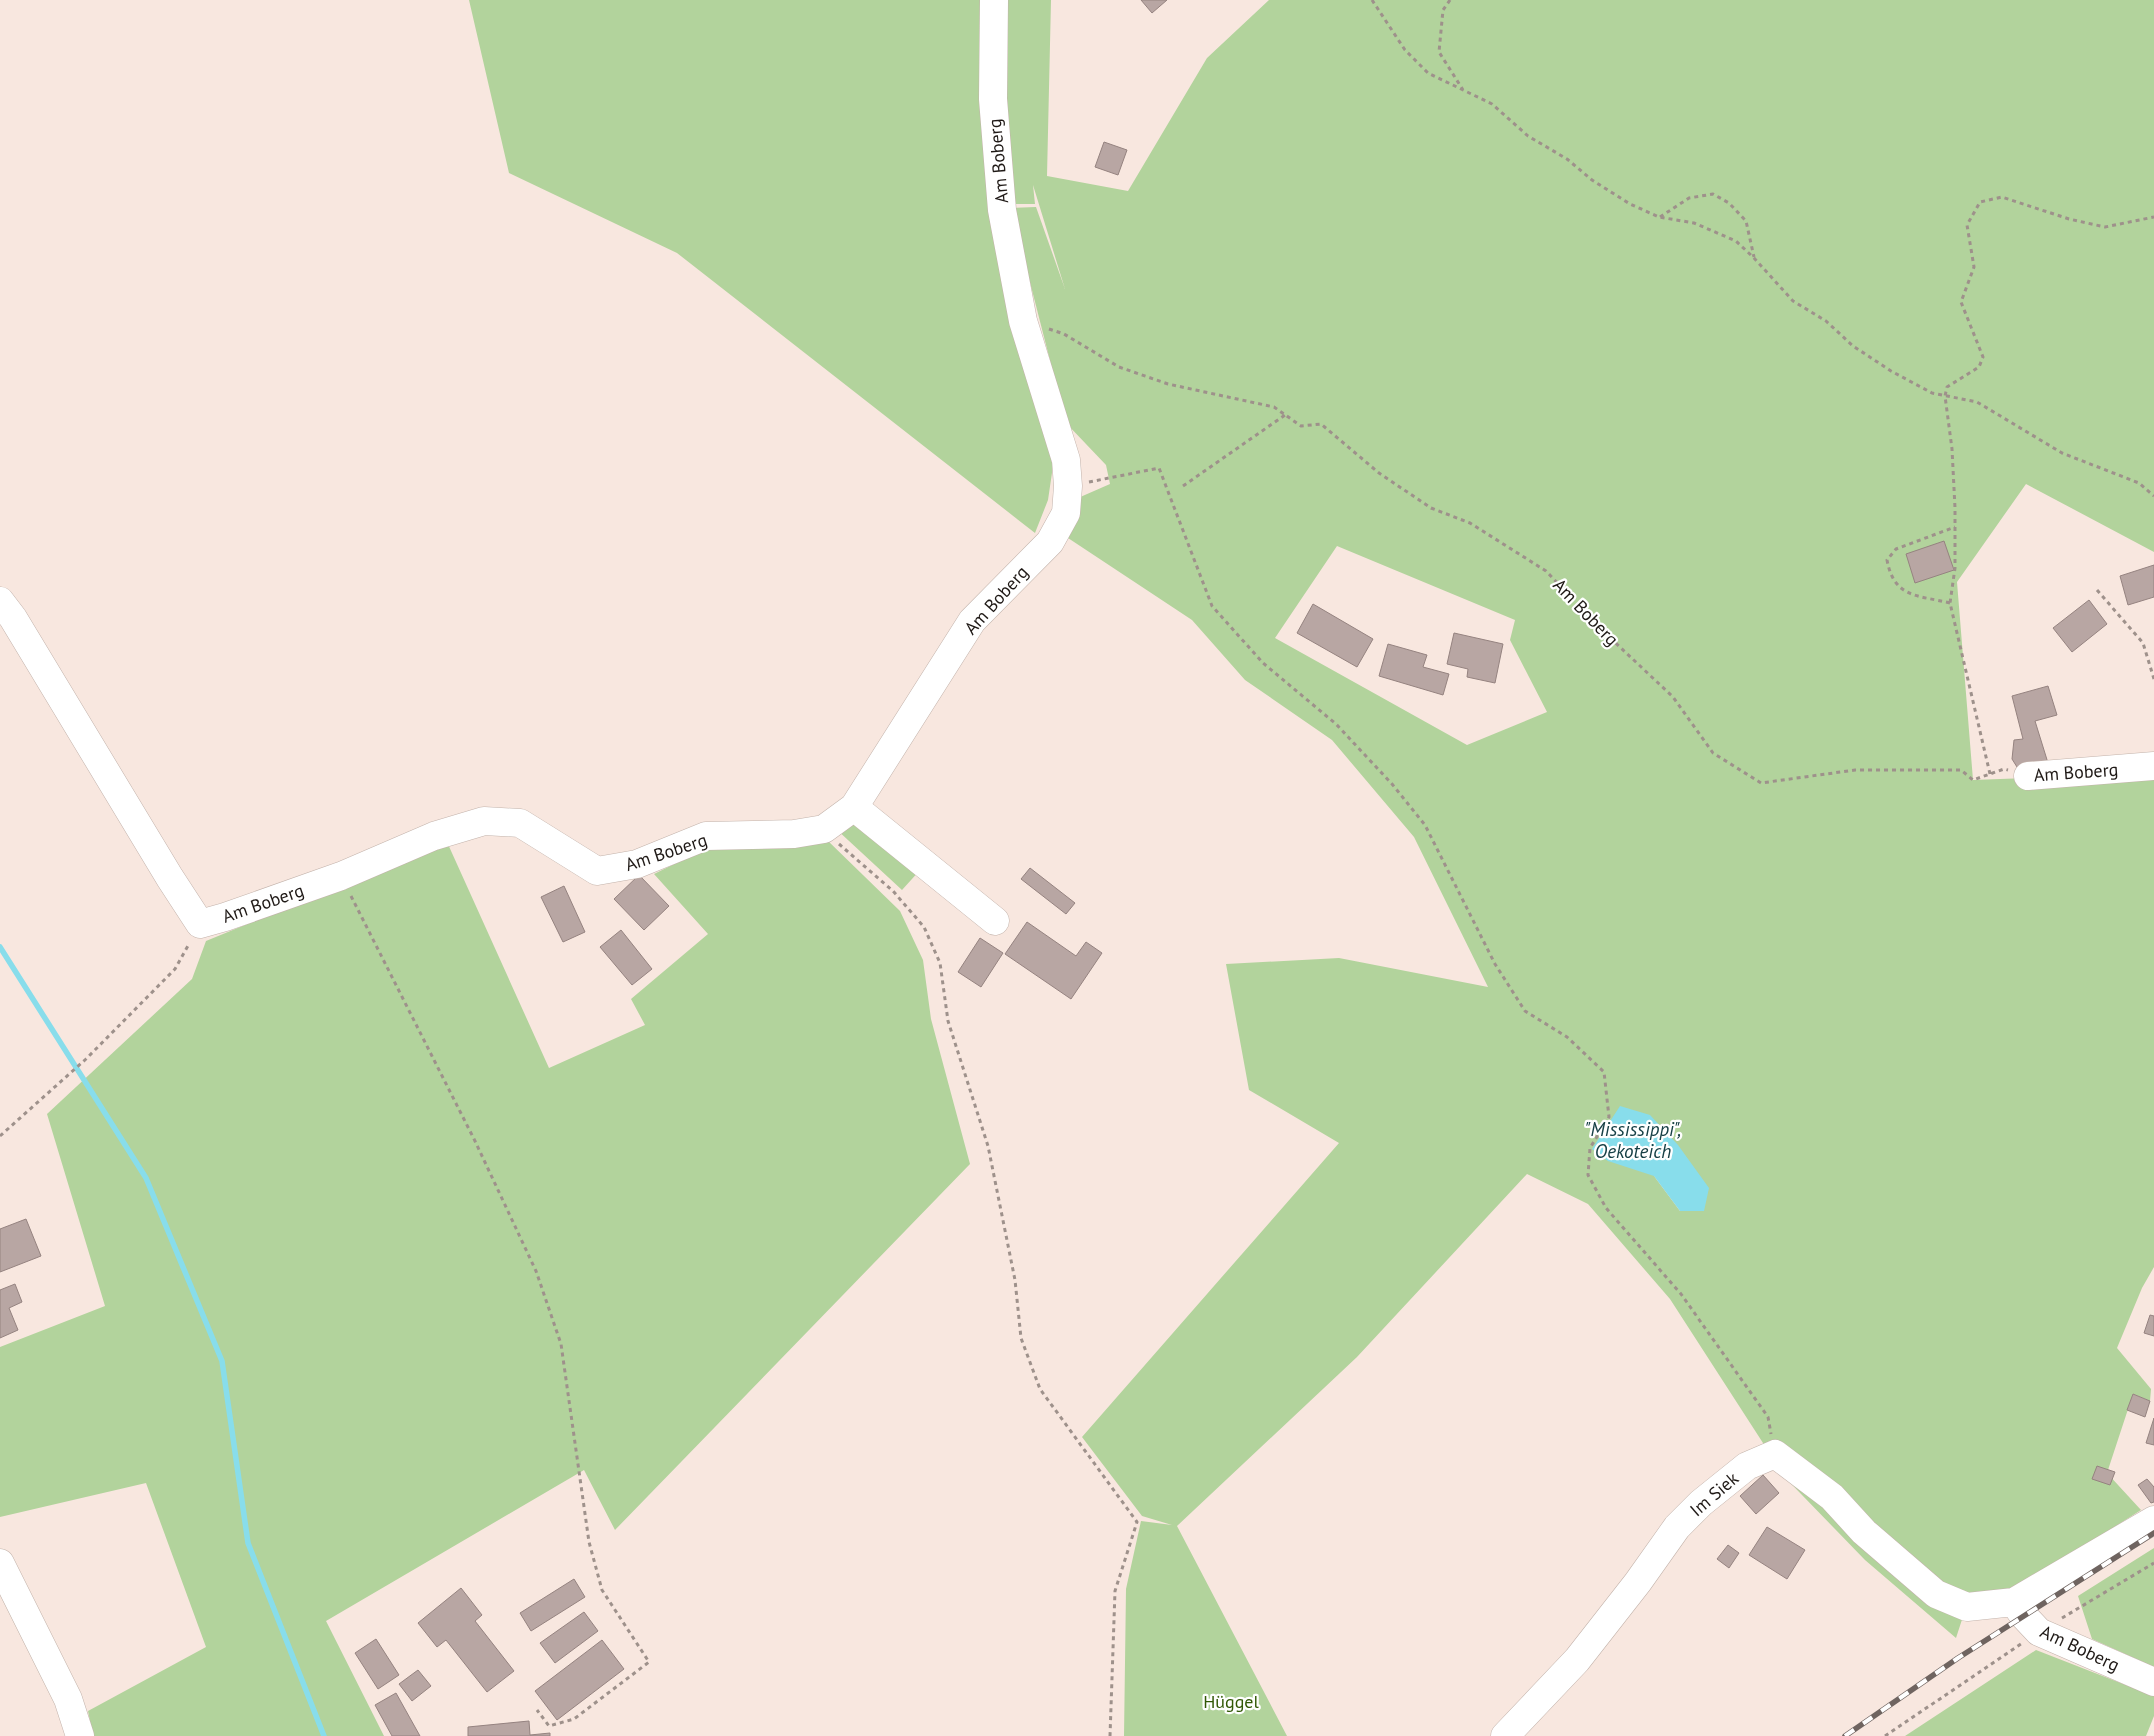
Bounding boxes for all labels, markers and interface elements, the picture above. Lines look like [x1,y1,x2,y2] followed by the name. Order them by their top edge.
[983,118,1013,204] street label: Am Boberg
[959,561,1033,639] street label: Am Boberg
[1548,574,1624,650] street label: Am Boberg
[2033,758,2119,786] street label: Am Boberg
[622,828,710,876] street label: Am Boberg
[219,878,307,928] street label: Am Boberg
[1585,1117,1681,1163] water label: "Mississippi", Oekoteich
[1685,1466,1743,1521] street label: Im Siek
[2037,1620,2123,1676] street label: Am Boberg
[1203,1690,1260,1713] park label: Hüggel

